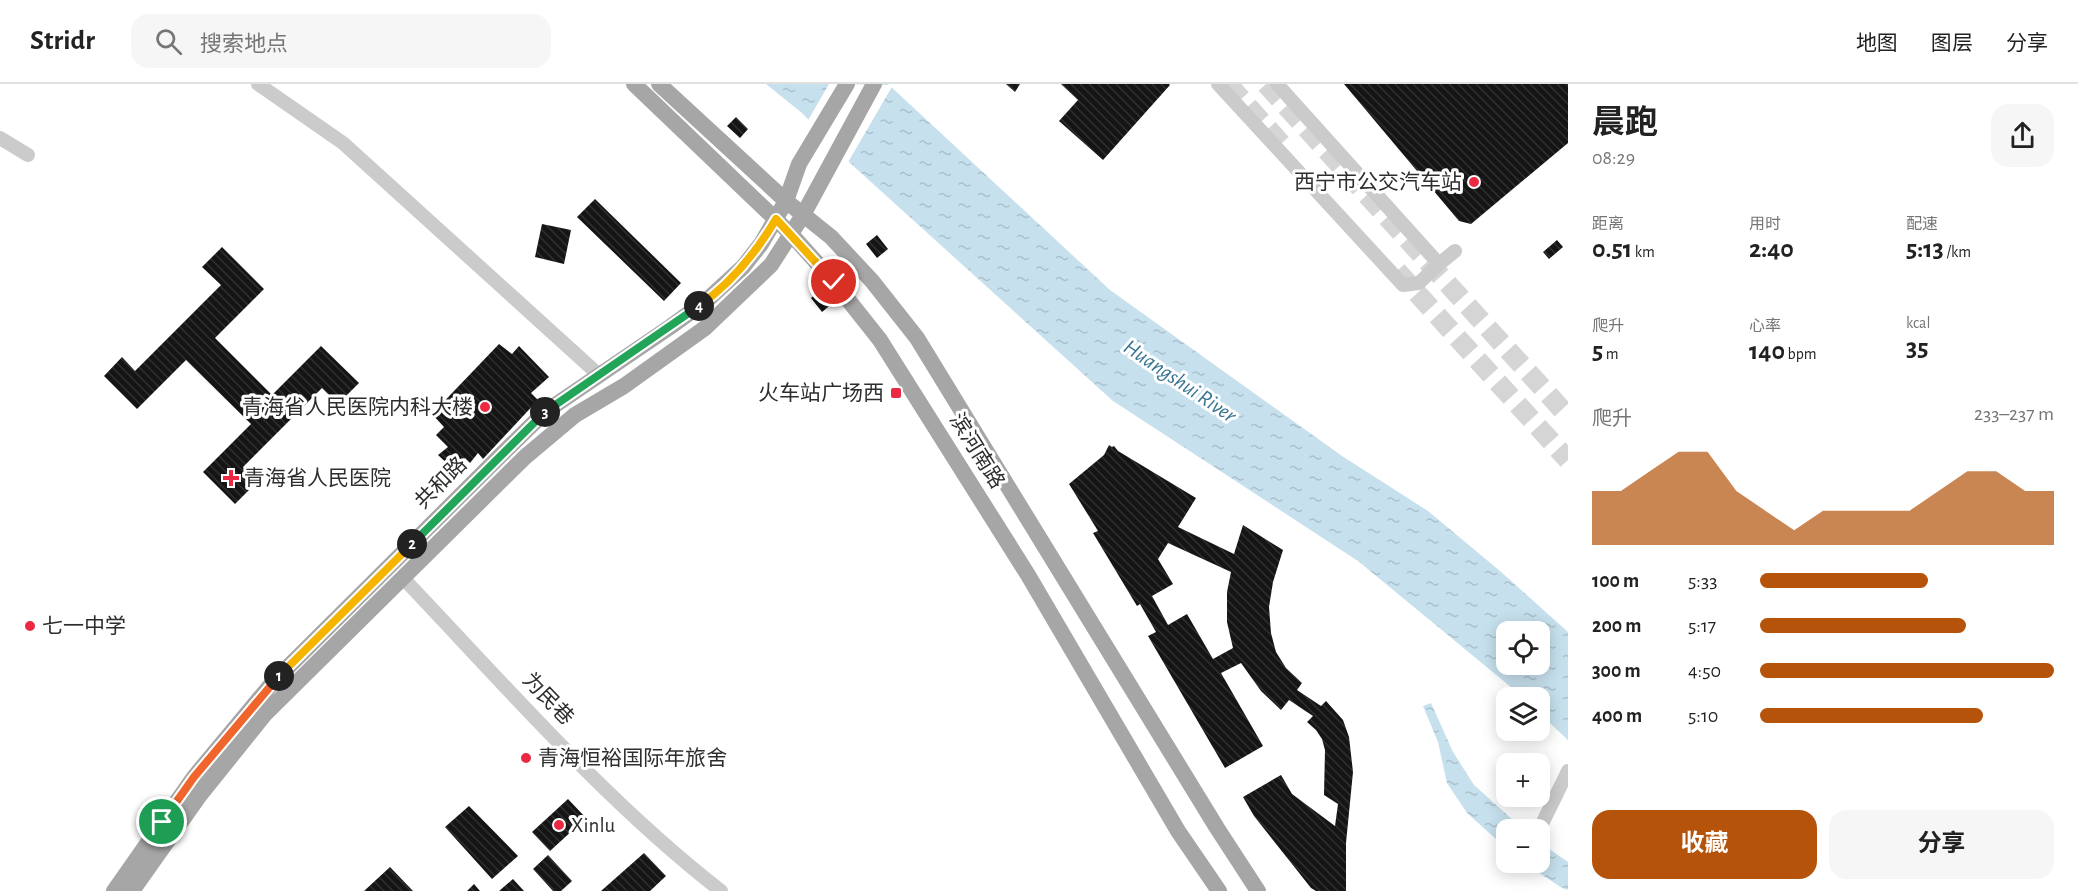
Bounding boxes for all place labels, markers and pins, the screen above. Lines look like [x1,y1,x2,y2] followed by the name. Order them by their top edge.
[1294,171,1462,193] place label: 西宁市公交汽车站
[1467,175,1481,189] marker: 西宁市公交汽车站
[808,256,859,307] pin
[684,291,714,321] pin: 4
[758,382,884,404] place label: 火车站广场西
[889,386,903,400] marker: 火车站广场西
[242,396,473,418] place label: 青海省人民医院内科大楼
[530,397,560,427] pin: 3
[478,400,492,414] marker: 青海省人民医院内科大楼
[244,467,391,489] place label: 青海省人民医院
[222,469,240,487] marker: 青海省人民医院
[397,529,427,559] pin: 2
[42,615,126,637] place label: 七一中学
[23,619,37,633] marker: 七一中学
[264,661,294,691] pin: 1
[538,747,727,769] place label: 青海恒裕国际年旅舍
[519,751,533,765] marker: 青海恒裕国际年旅舍
[136,796,187,847] pin
[571,815,616,836] place label: Xinlu
[552,818,566,832] marker: Xinlu

